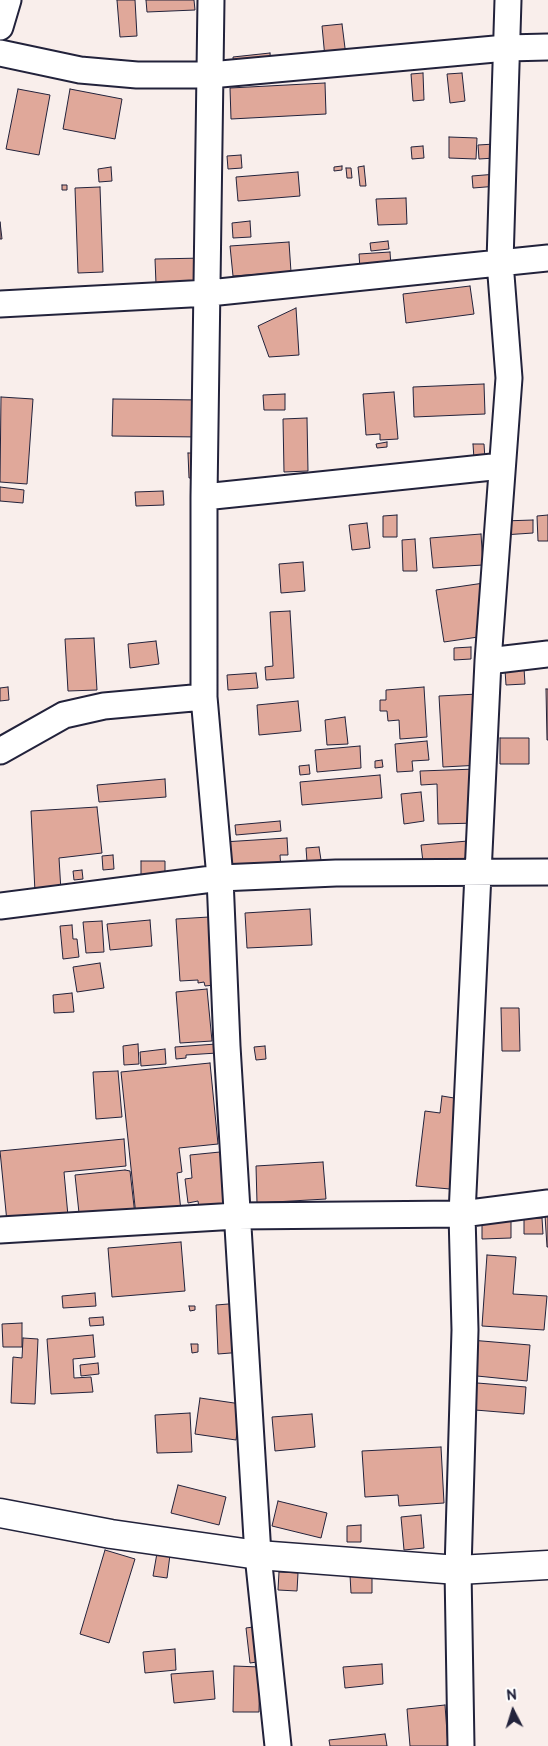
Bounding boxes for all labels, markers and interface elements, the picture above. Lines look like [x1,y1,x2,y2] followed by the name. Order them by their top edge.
[488,1686,538,1736] north arrow
[506,1687,518,1704] text: N

